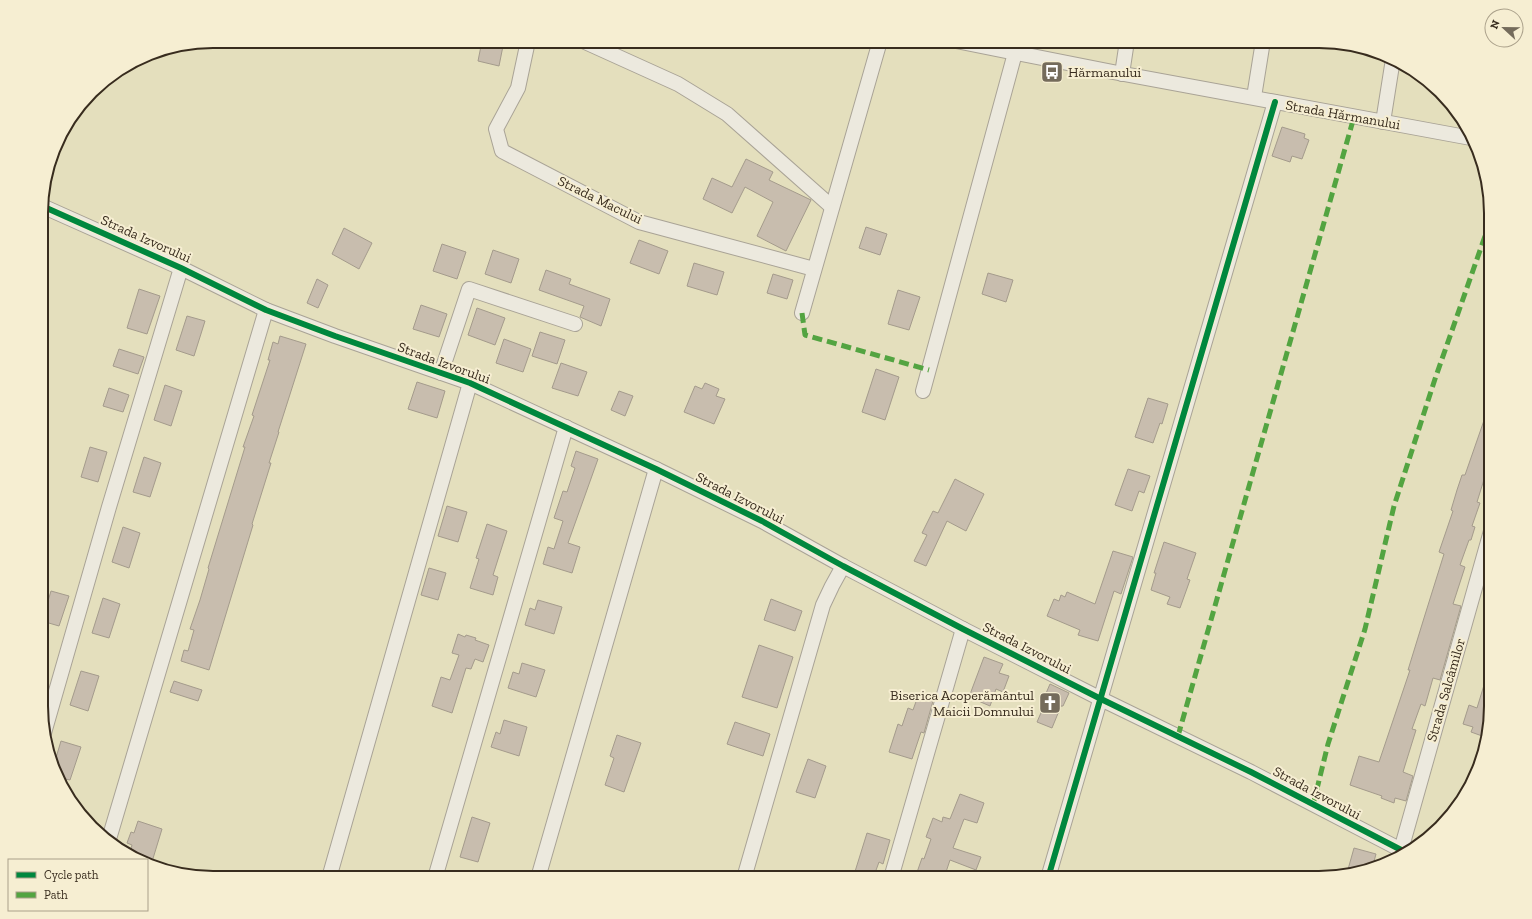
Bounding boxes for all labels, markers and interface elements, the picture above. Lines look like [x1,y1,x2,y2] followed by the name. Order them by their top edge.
[1484,8,1524,48] north arrow
[1488,18,1503,31] text: N
[1039,59,1065,85] bus stop icon: Hărmanului
[1068,64,1141,81] place label: Hărmanului
[1284,97,1402,133] street label: Strada Hărmanului
[555,172,645,228] street label: Strada Macului
[98,211,194,267] street label: Strada Izvorului
[395,338,493,388] street label: Strada Izvorului
[693,468,787,528] street label: Strada Izvorului
[980,618,1074,678] street label: Strada Izvorului
[1423,636,1469,744] street label: Strada Salcâmilor
[890,687,1034,720] place label: Biserica Acoperământul Maicii Domnului
[1037,690,1063,716] church icon: Biserica Acoperământul Maicii Domnului
[1270,763,1364,823] street label: Strada Izvorului
[8,859,148,911] legend
[44,868,99,882] text: Cycle path
[44,888,68,902] text: Path

